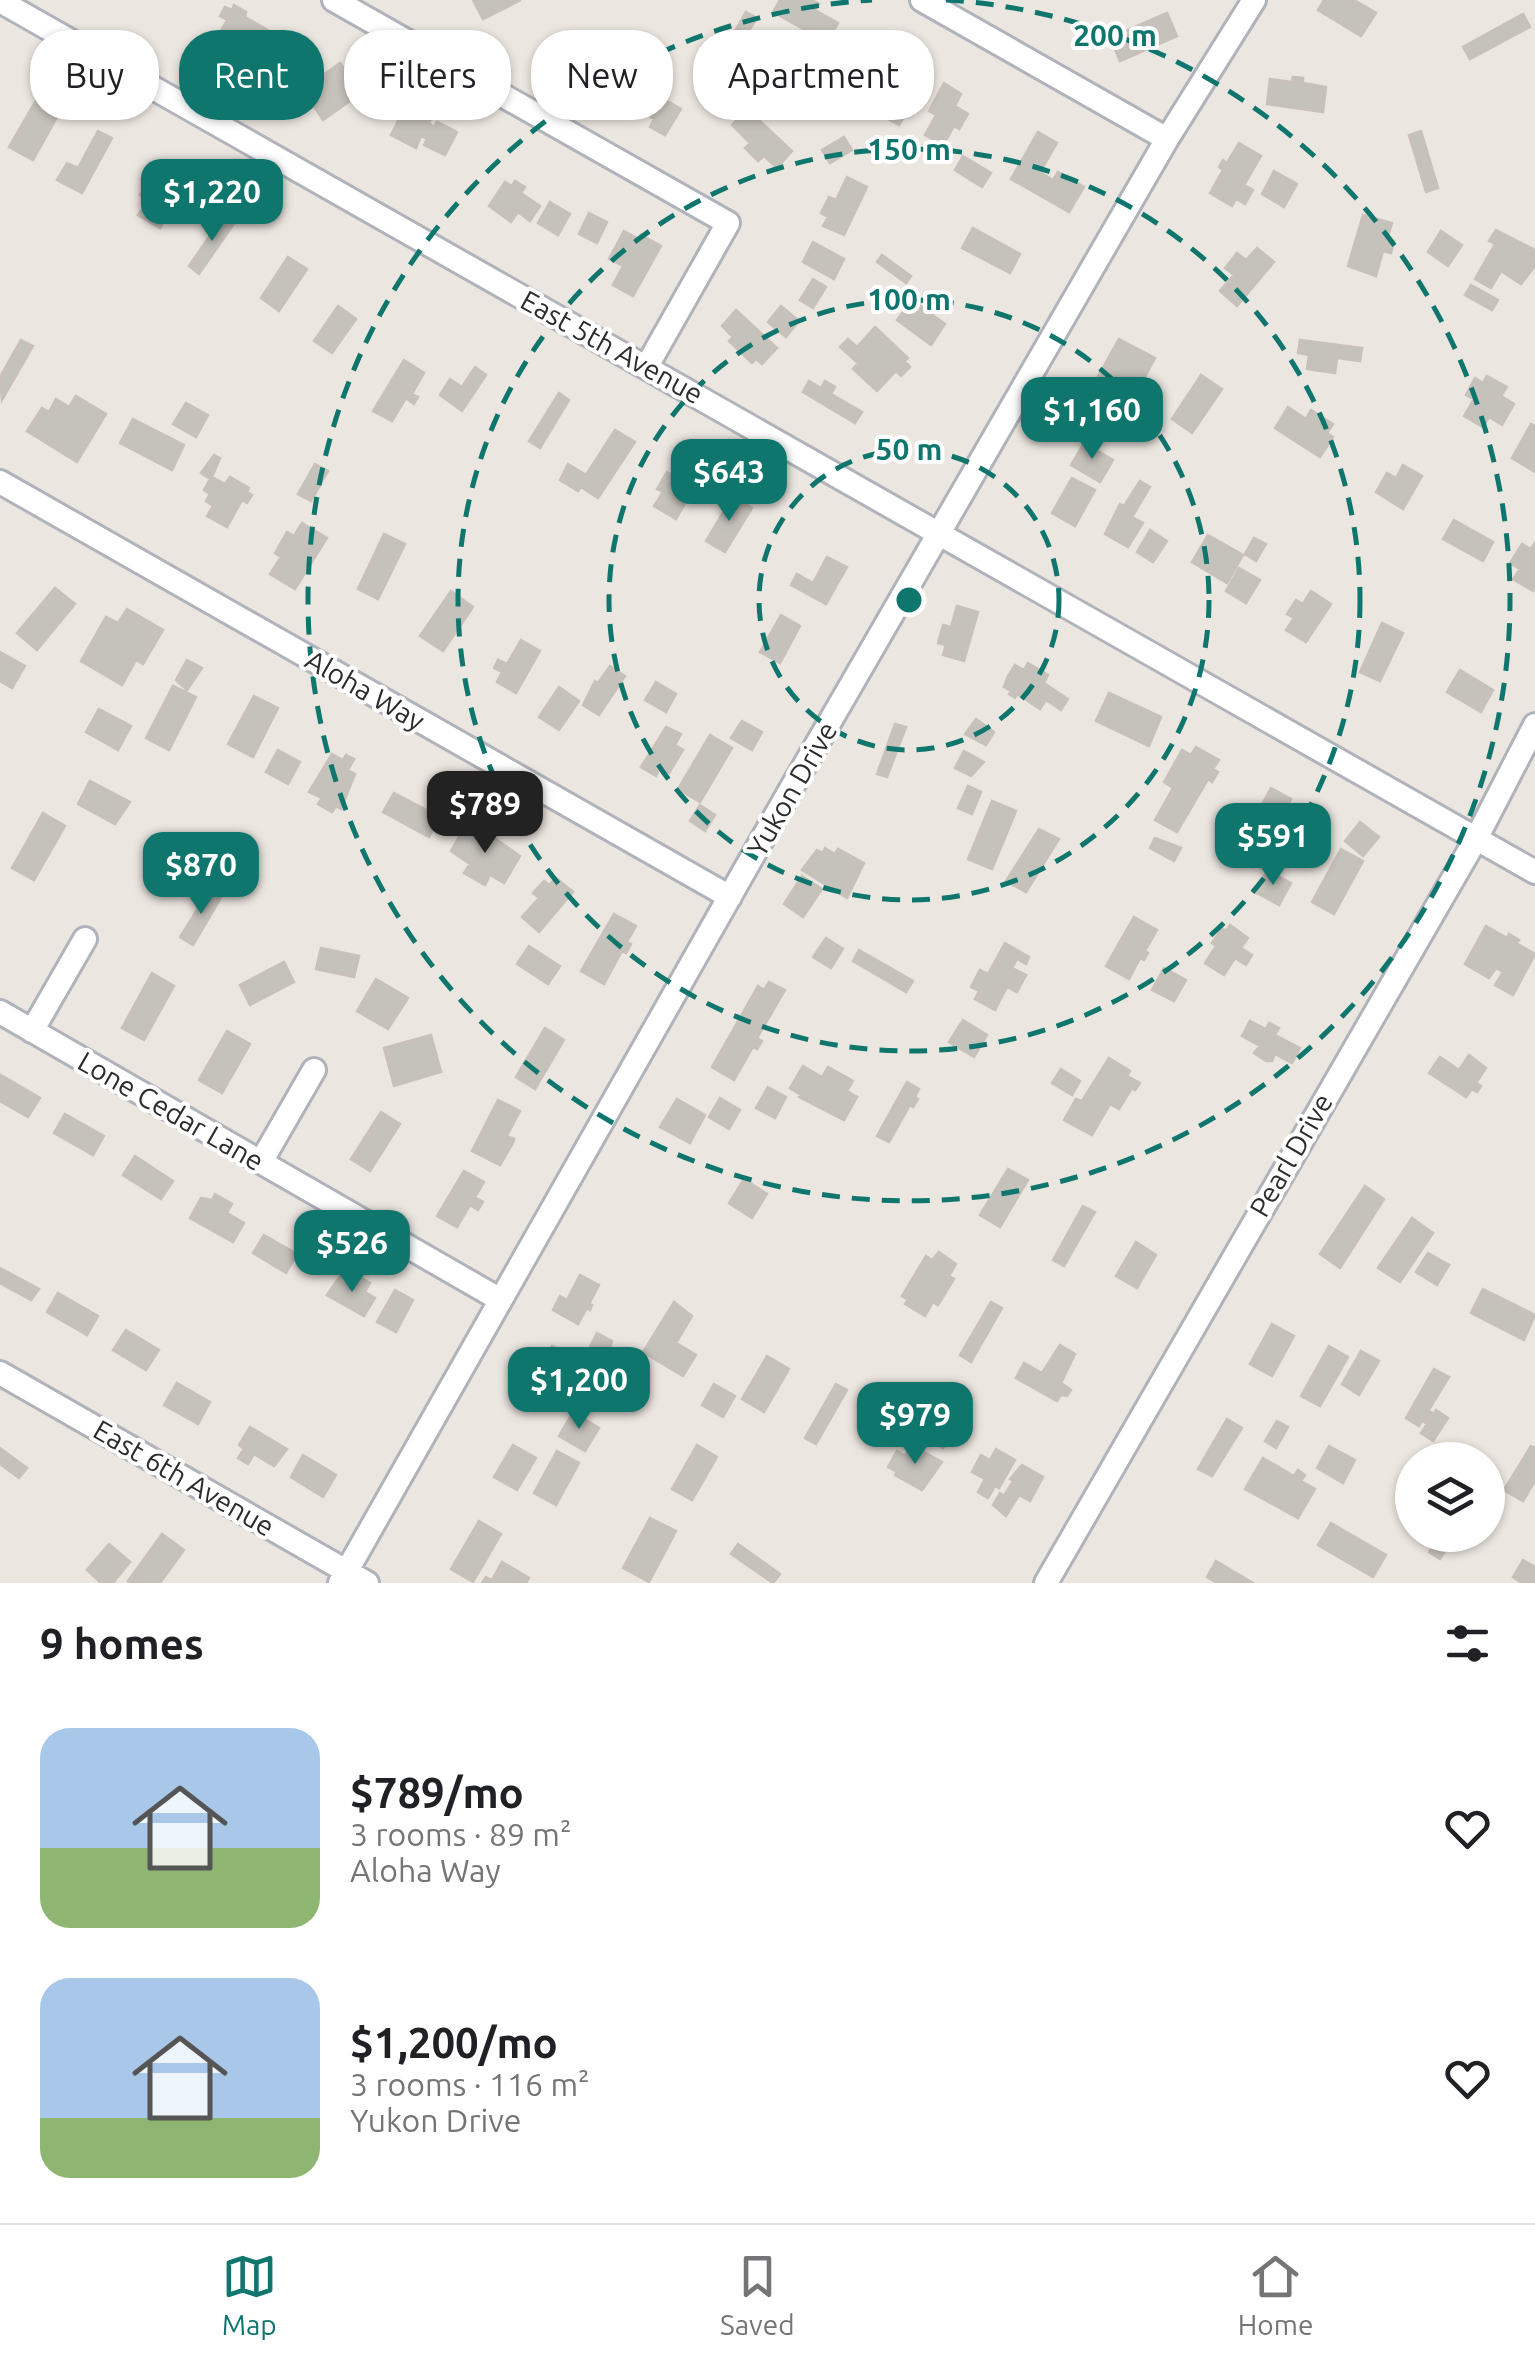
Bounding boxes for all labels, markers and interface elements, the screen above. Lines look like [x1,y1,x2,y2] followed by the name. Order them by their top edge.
[1073,18,1157,52] text: 200 m
[30,30,159,120] chip: Buy
[179,30,324,120] chip: Rent
[344,30,511,120] chip: Filters
[531,30,673,120] chip: New
[693,30,934,120] chip: Apartment
[867,132,951,166] text: 150 m
[131,159,293,244] pin: $1,220
[163,173,261,209] text: $1,220
[867,282,951,316] text: 100 m
[516,284,709,409] street label: East 5th Avenue
[1011,377,1173,462] pin: $1,160
[1043,391,1141,427] text: $1,160
[876,432,942,466] text: 50 m
[670,439,788,524] pin: $643
[693,453,765,489] text: $643
[891,582,927,618] centre of rings
[300,643,430,736] street label: Aloha Way
[741,716,843,861] street label: Yukon Drive
[426,771,544,856] pin: $789
[449,785,521,821] text: $789
[1214,803,1332,888] pin: $591
[1237,817,1309,853] text: $591
[142,832,260,917] pin: $870
[165,846,237,882] text: $870
[73,1045,269,1176] street label: Lone Cedar Lane
[1243,1088,1338,1222] street label: Pearl Drive
[293,1210,411,1295] pin: $526
[316,1224,388,1260] text: $526
[498,1347,660,1432] pin: $1,200
[530,1361,628,1397] text: $1,200
[856,1382,974,1467] pin: $979
[879,1396,951,1432] text: $979
[89,1413,280,1542] street label: East 6th Avenue
[1395,1442,1505,1552] map controls
[1395,1442,1505,1552] button: layers
[1440,1616,1495,1671] icon: filters
[40,1620,204,1667] text: 9 homes
[120,1768,240,1888] icon: home
[350,1769,524,1816] text: $789/mo
[1440,1801,1495,1856] icon: heart
[350,1816,571,1852] text: 3 rooms · 89 m²
[350,1852,501,1888] text: Aloha Way
[120,2018,240,2138] icon: home
[350,2019,558,2066] text: $1,200/mo
[1440,2051,1495,2106] icon: heart
[350,2066,590,2102] text: 3 rooms · 116 m²
[350,2102,522,2138] text: Yukon Drive
[222,2249,277,2340] tab: Map
[720,2249,795,2340] tab: Saved
[1238,2249,1313,2340] tab: Home

